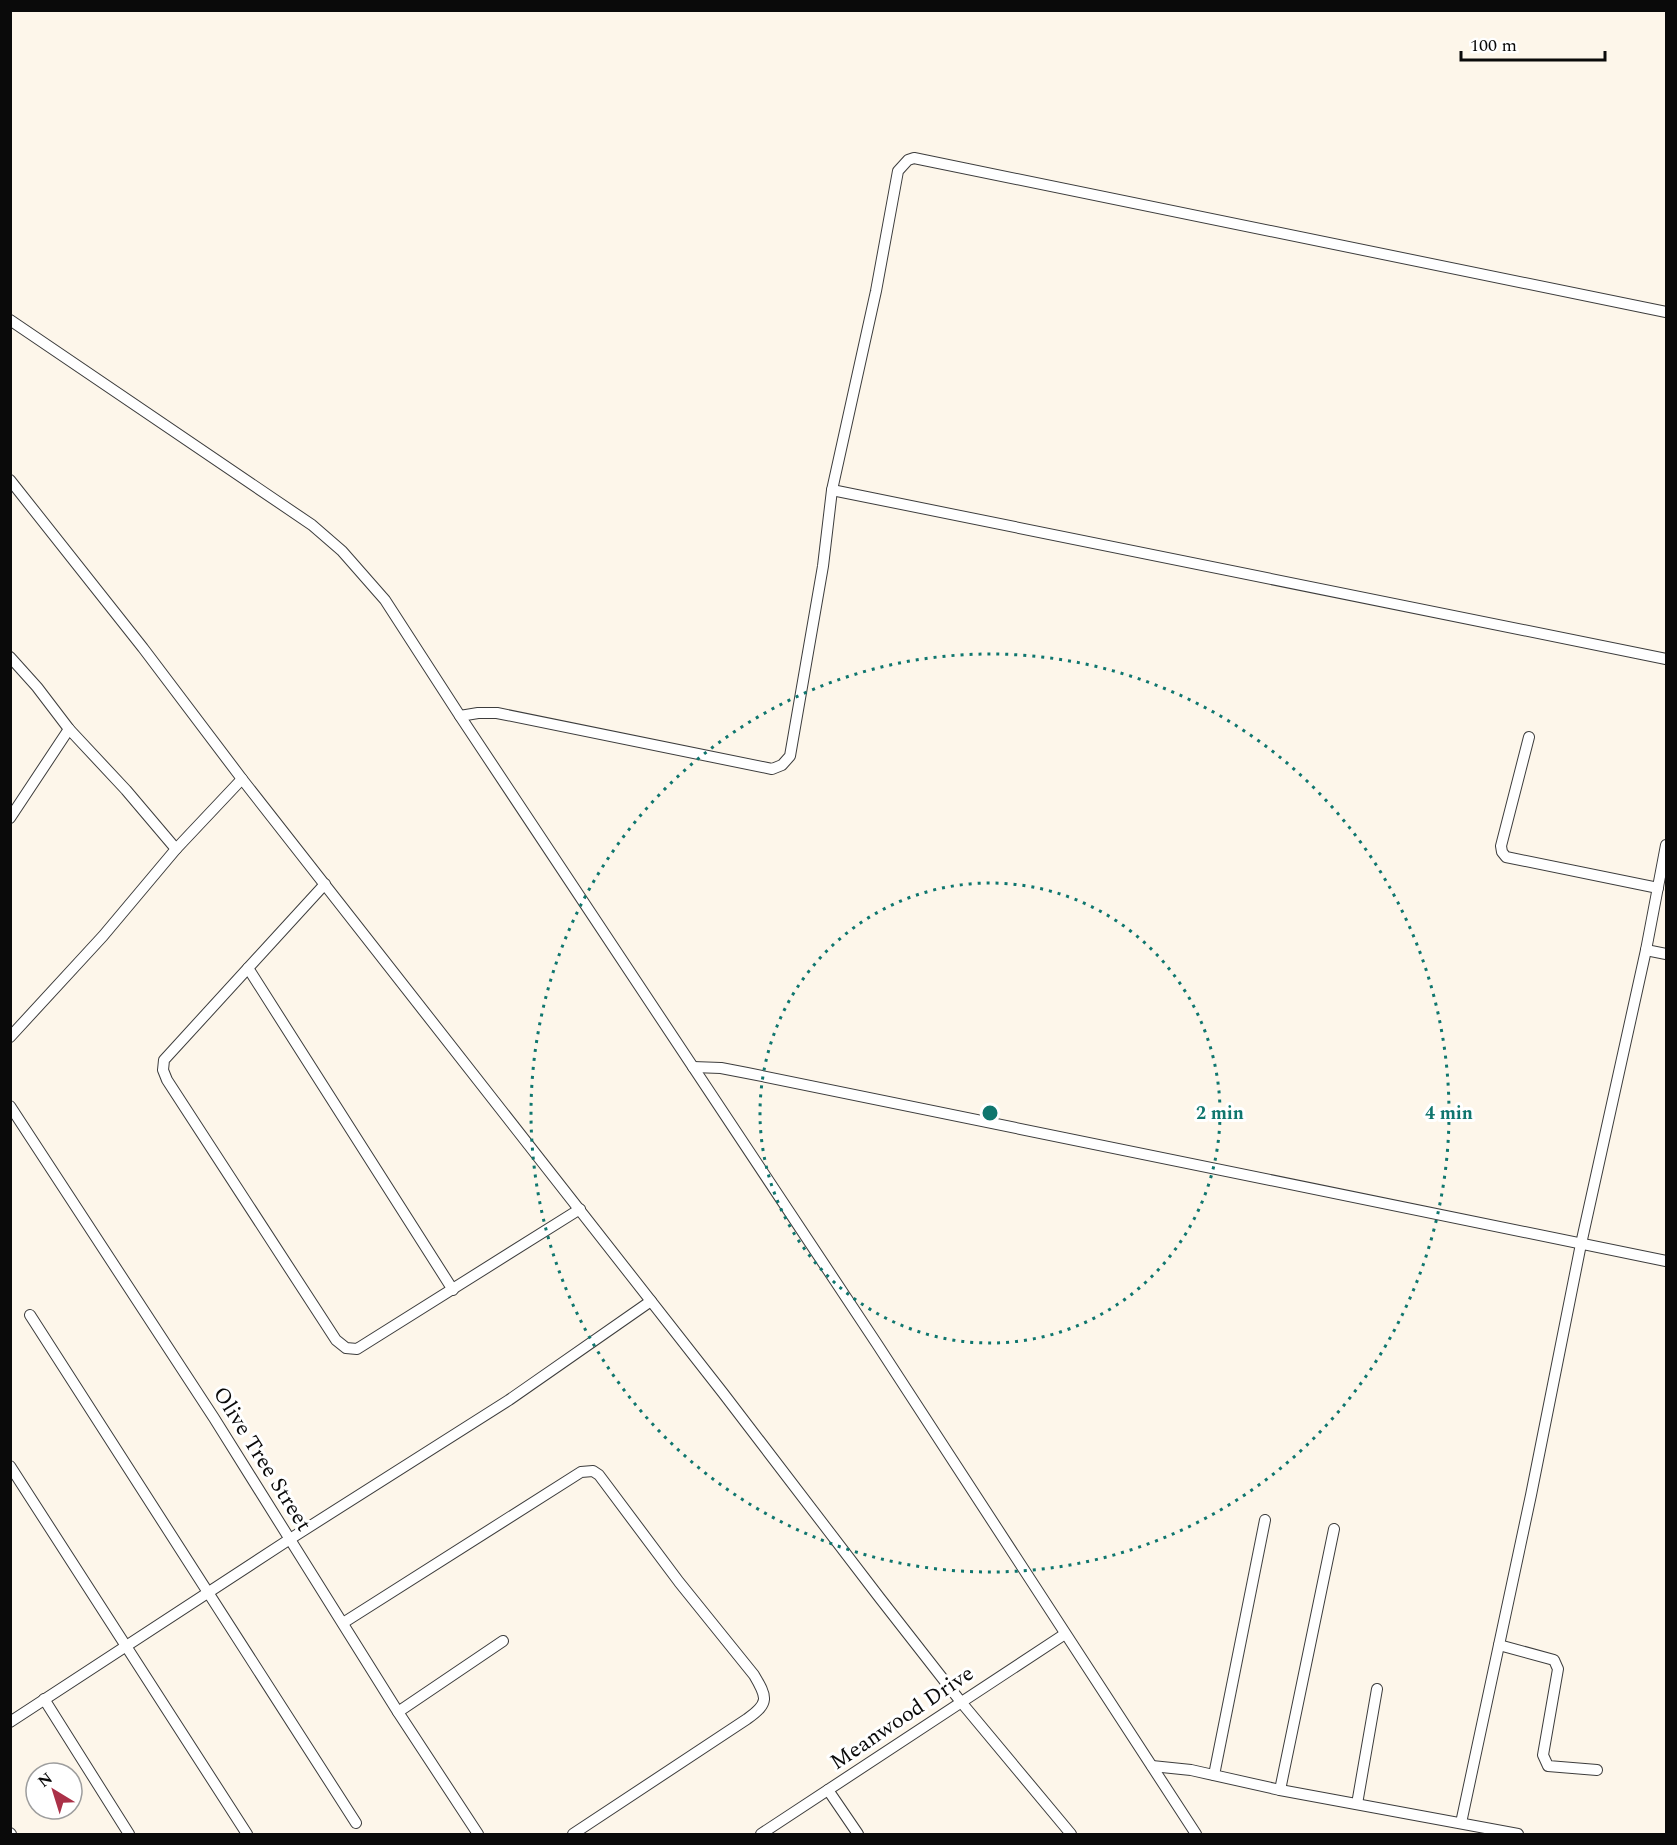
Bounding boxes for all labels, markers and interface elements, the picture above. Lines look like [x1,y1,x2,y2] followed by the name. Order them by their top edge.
[1461,24,1605,62] scale bar
[1470,32,1517,59] text: 100 m
[1196,1100,1244,1127] text: 2 min
[1425,1100,1473,1127] text: 4 min
[980,1103,1000,1123] centre of rings
[204,1380,320,1538] street label: Olive Tree Street
[823,1658,981,1778] street label: Meanwood Drive
[24,1761,84,1821] north arrow
[33,1766,58,1793] text: N

